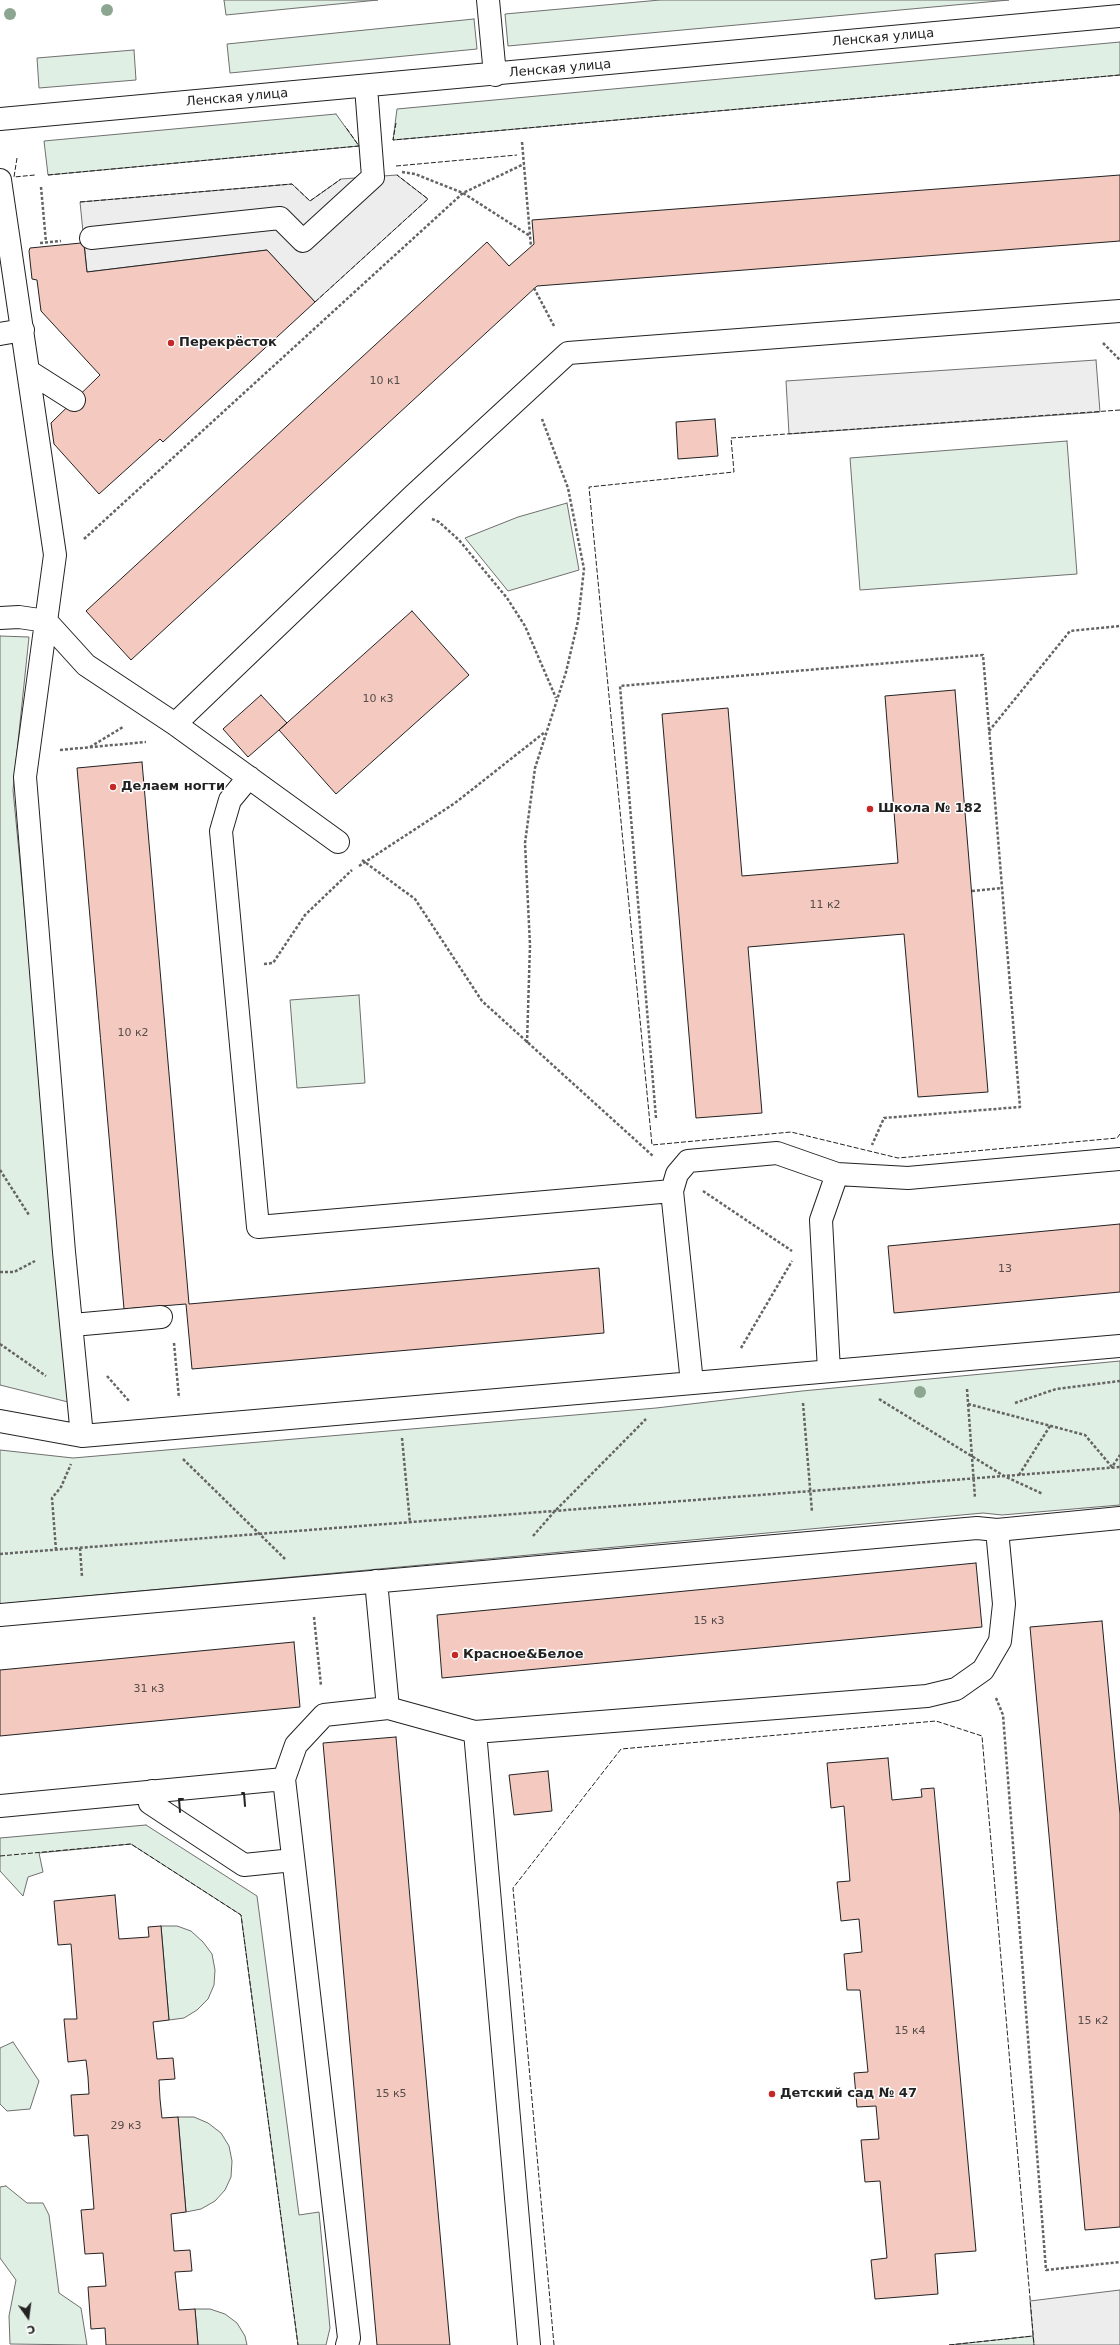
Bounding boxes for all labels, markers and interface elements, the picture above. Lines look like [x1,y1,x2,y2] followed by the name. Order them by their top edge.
[831,26,935,50] street label: Ленская улица
[508,57,612,81] street label: Ленская улица
[185,86,289,110] street label: Ленская улица
[179,335,277,351] place label: Перекрёсток
[166,338,176,348] marker: Перекрёсток
[369,374,401,388] house number: 10 к1
[362,692,394,706] house number: 10 к3
[121,779,225,795] place label: Делаем ногти
[108,782,118,792] marker: Делаем ногти
[878,801,982,817] place label: Школа № 182
[865,804,875,814] marker: Школа № 182
[809,898,841,912] house number: 11 к2
[117,1026,149,1040] house number: 10 к2
[998,1262,1012,1276] house number: 13
[693,1614,725,1628] house number: 15 к3
[463,1647,583,1663] place label: Красное&Белое
[450,1650,460,1660] marker: Красное&Белое
[133,1682,165,1696] house number: 31 к3
[1077,2014,1109,2028] house number: 15 к2
[894,2024,926,2038] house number: 15 к4
[780,2086,917,2102] place label: Детский сад № 47
[375,2087,407,2101] house number: 15 к5
[767,2089,777,2099] marker: Детский сад № 47
[110,2119,142,2133] house number: 29 к3
[8,2297,48,2337] north arrow
[26,2322,37,2336] text: С

